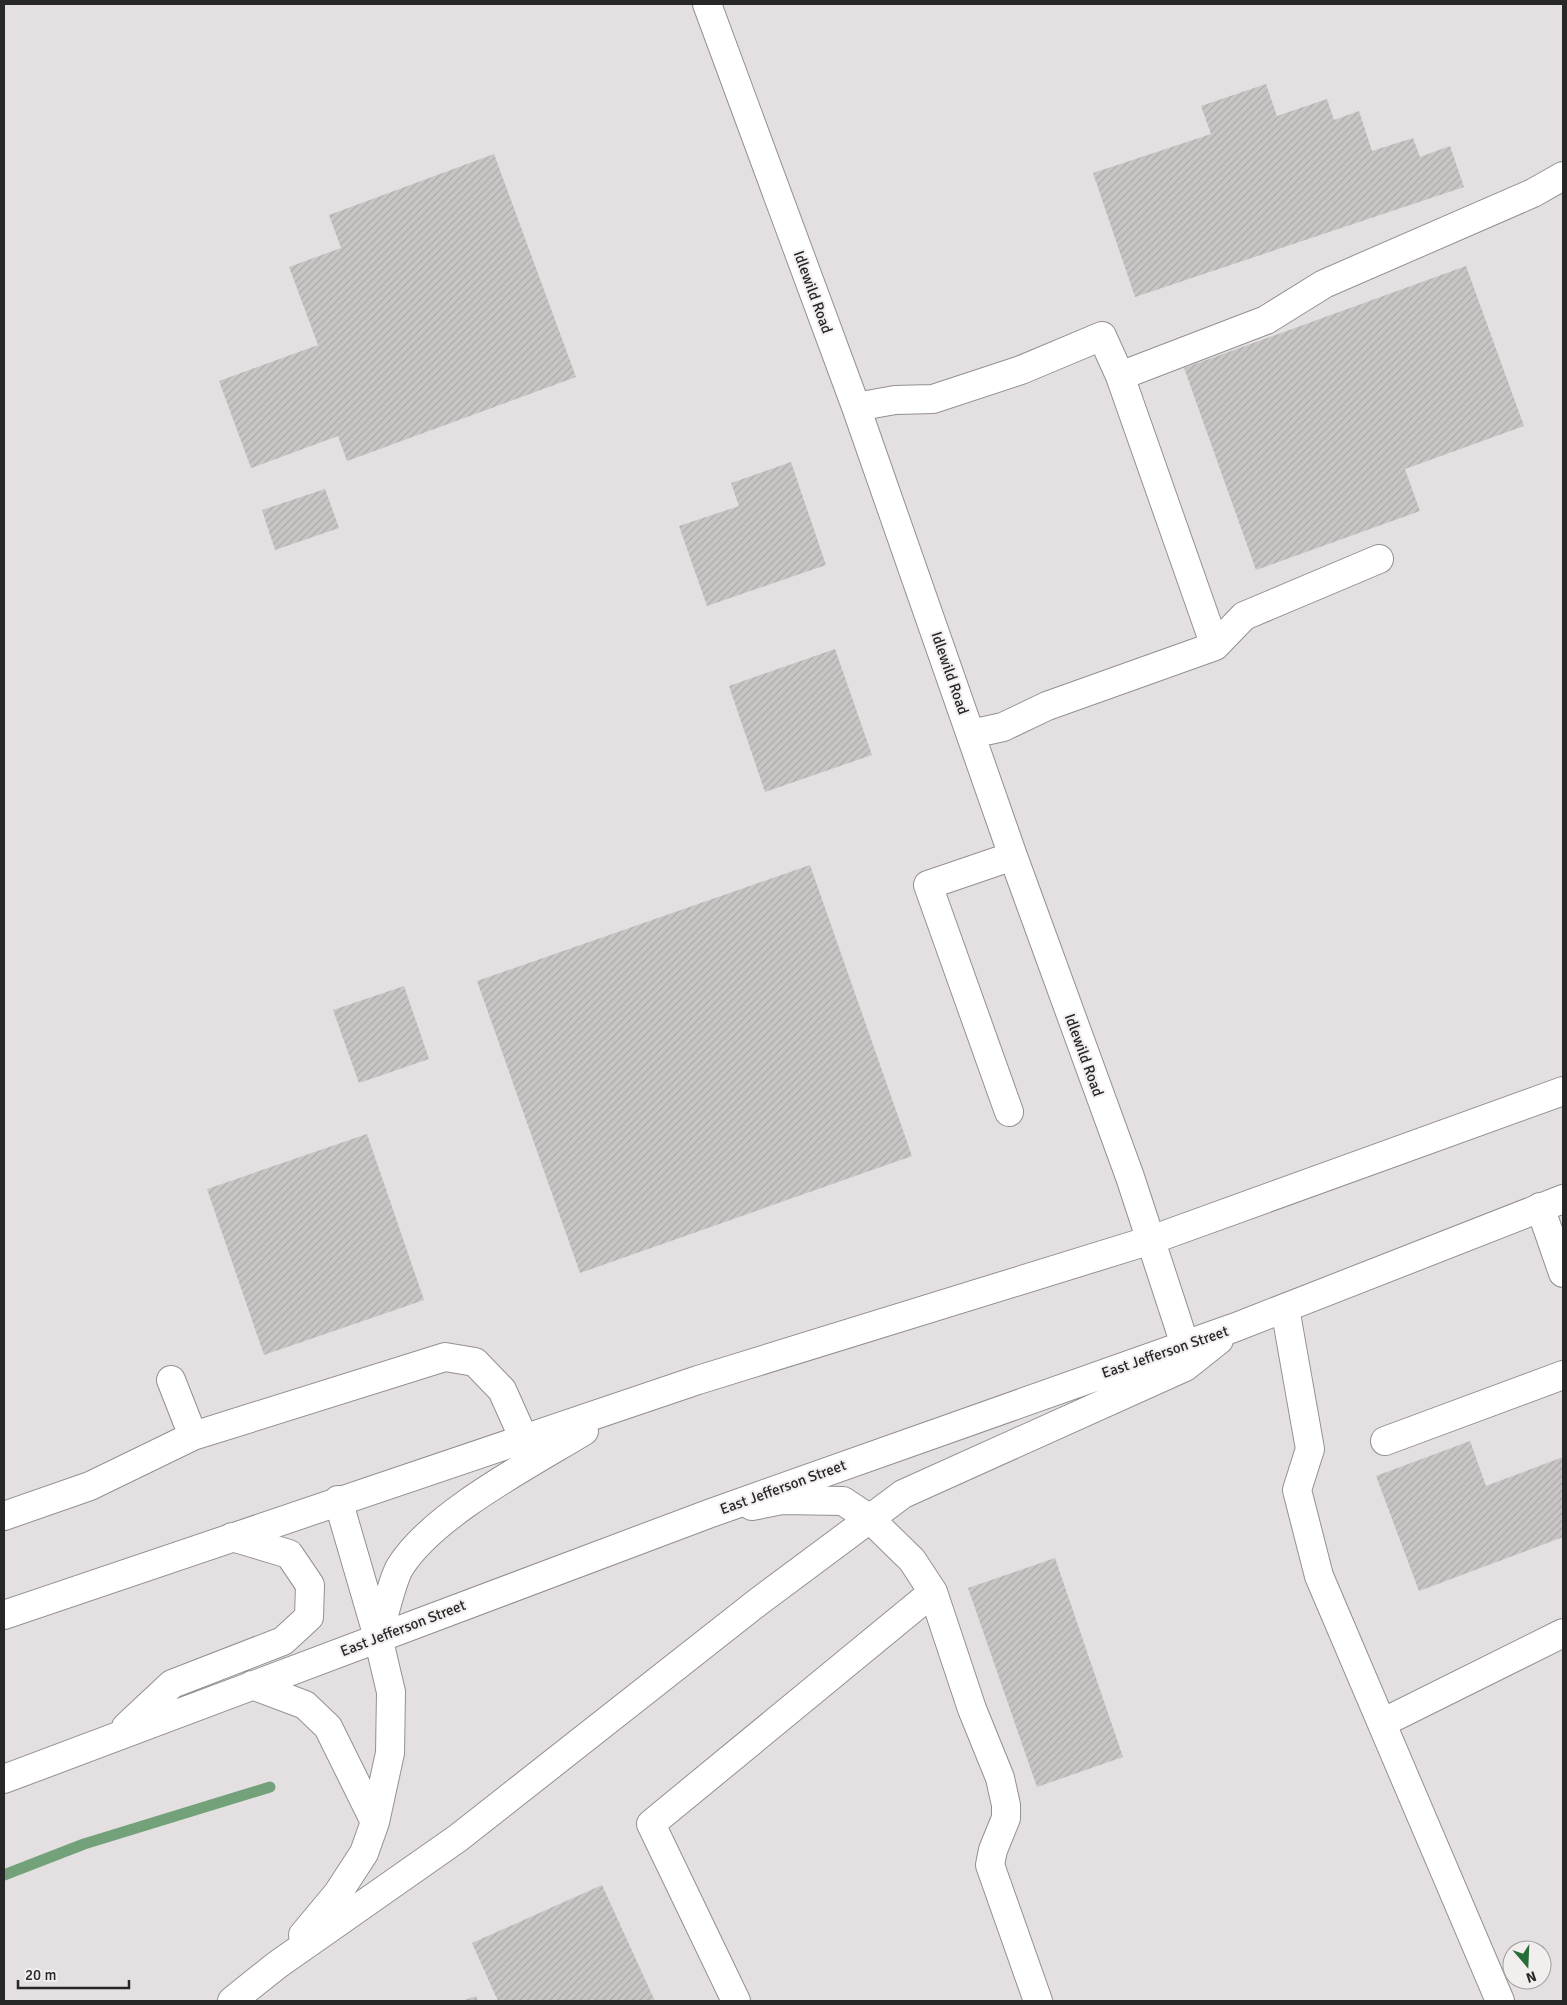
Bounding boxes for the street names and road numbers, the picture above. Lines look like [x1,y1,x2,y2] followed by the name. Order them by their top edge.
[790,248,836,336] street label: Idlewild Road
[927,629,973,717] street label: Idlewild Road
[1061,1011,1107,1099] street label: Idlewild Road
[1099,1322,1231,1382] street label: East Jefferson Street
[718,1456,848,1518] street label: East Jefferson Street
[338,1596,468,1660] street label: East Jefferson Street

